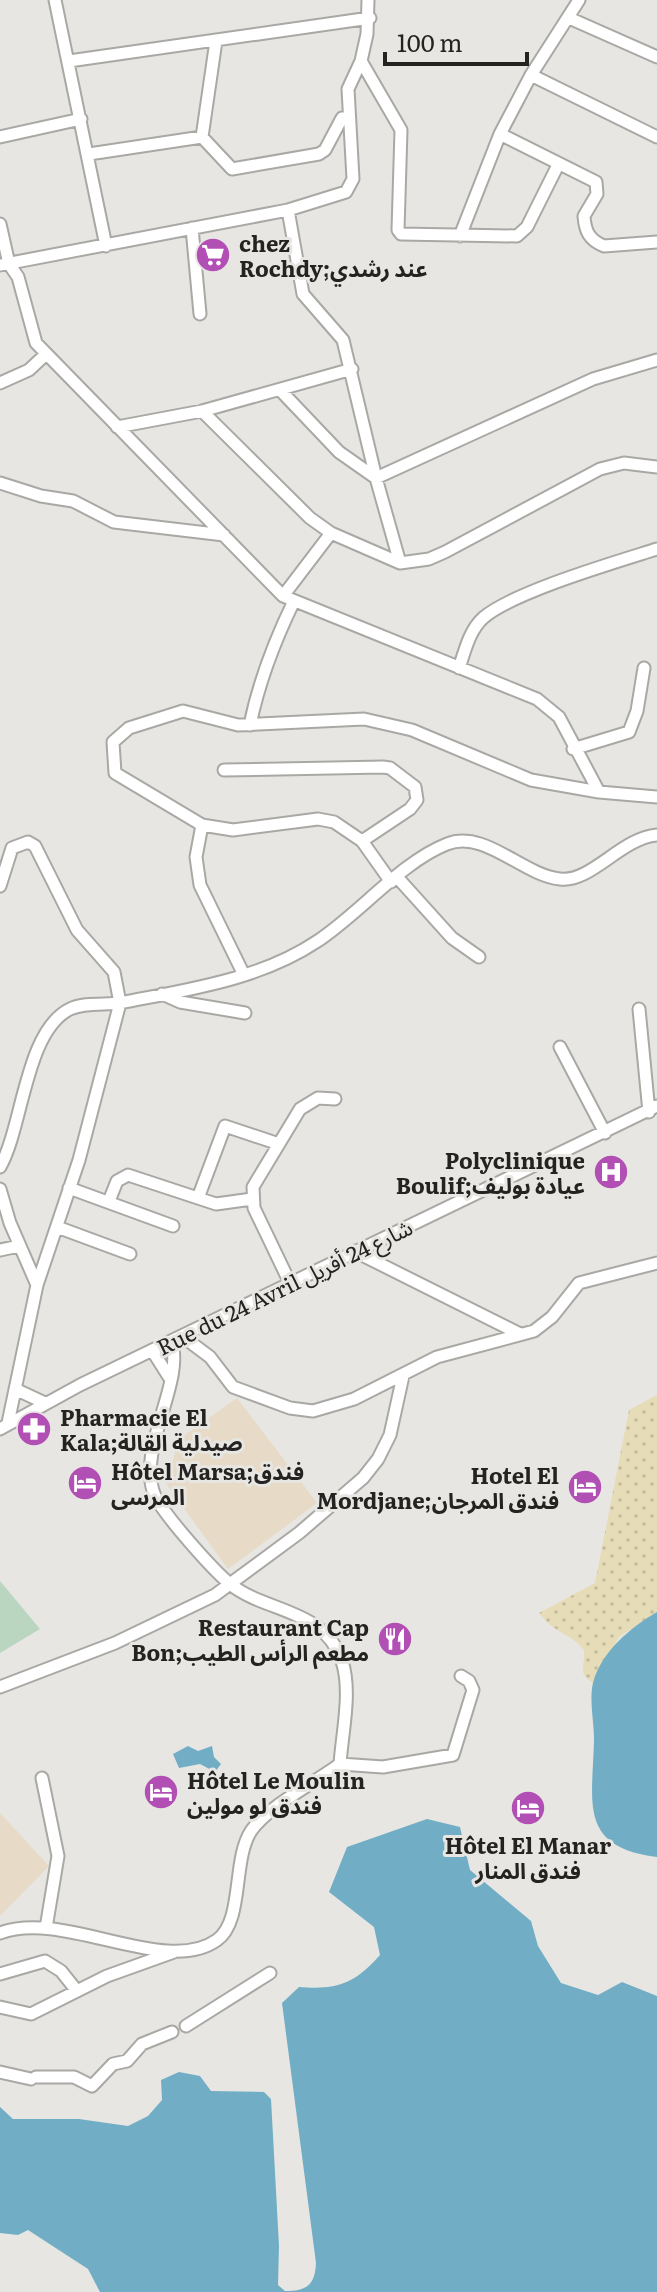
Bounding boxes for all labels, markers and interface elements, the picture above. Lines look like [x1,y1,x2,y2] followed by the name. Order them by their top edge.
[385,16,527,66] scale bar
[397,24,463,59] text: 100 m
[239,226,428,287] place label: chez Rochdy;عند رشدي
[194,236,232,274] supermarket icon: chez Rochdy;عند رشدي
[396,1143,585,1201] place label: Polyclinique Boulif;عيادة بوليف
[592,1153,630,1191] hospital icon: Polyclinique Boulif;عيادة بوليف
[150,1210,419,1364] street label: Rue du 24 Avril شارع 24 أفريل
[60,1400,243,1458] place label: Pharmacie El Kala;صيدلية القالة
[15,1410,53,1448] pharmacy icon: Pharmacie El Kala;صيدلية القالة
[111,1454,304,1512] place label: Hôtel Marsa;فندق المرسى
[316,1458,559,1516] place label: Hotel El Mordjane;فندق المرجان
[66,1464,104,1502] hotel icon: Hôtel Marsa;فندق المرسى
[566,1468,604,1506] hotel icon: Hotel El Mordjane;فندق المرجان
[131,1610,369,1670] place label: Restaurant Cap Bon;مطعم الرأس الطيب
[376,1620,414,1658] restaurant icon: Restaurant Cap Bon;مطعم الرأس الطيب
[187,1763,365,1821] place label: Hôtel Le Moulin فندق لو مولين
[142,1773,180,1811] hotel icon: Hôtel Le Moulin فندق لو مولين
[509,1789,547,1827] hotel icon: Hôtel El Manar فندق المنار
[445,1828,611,1886] place label: Hôtel El Manar فندق المنار

